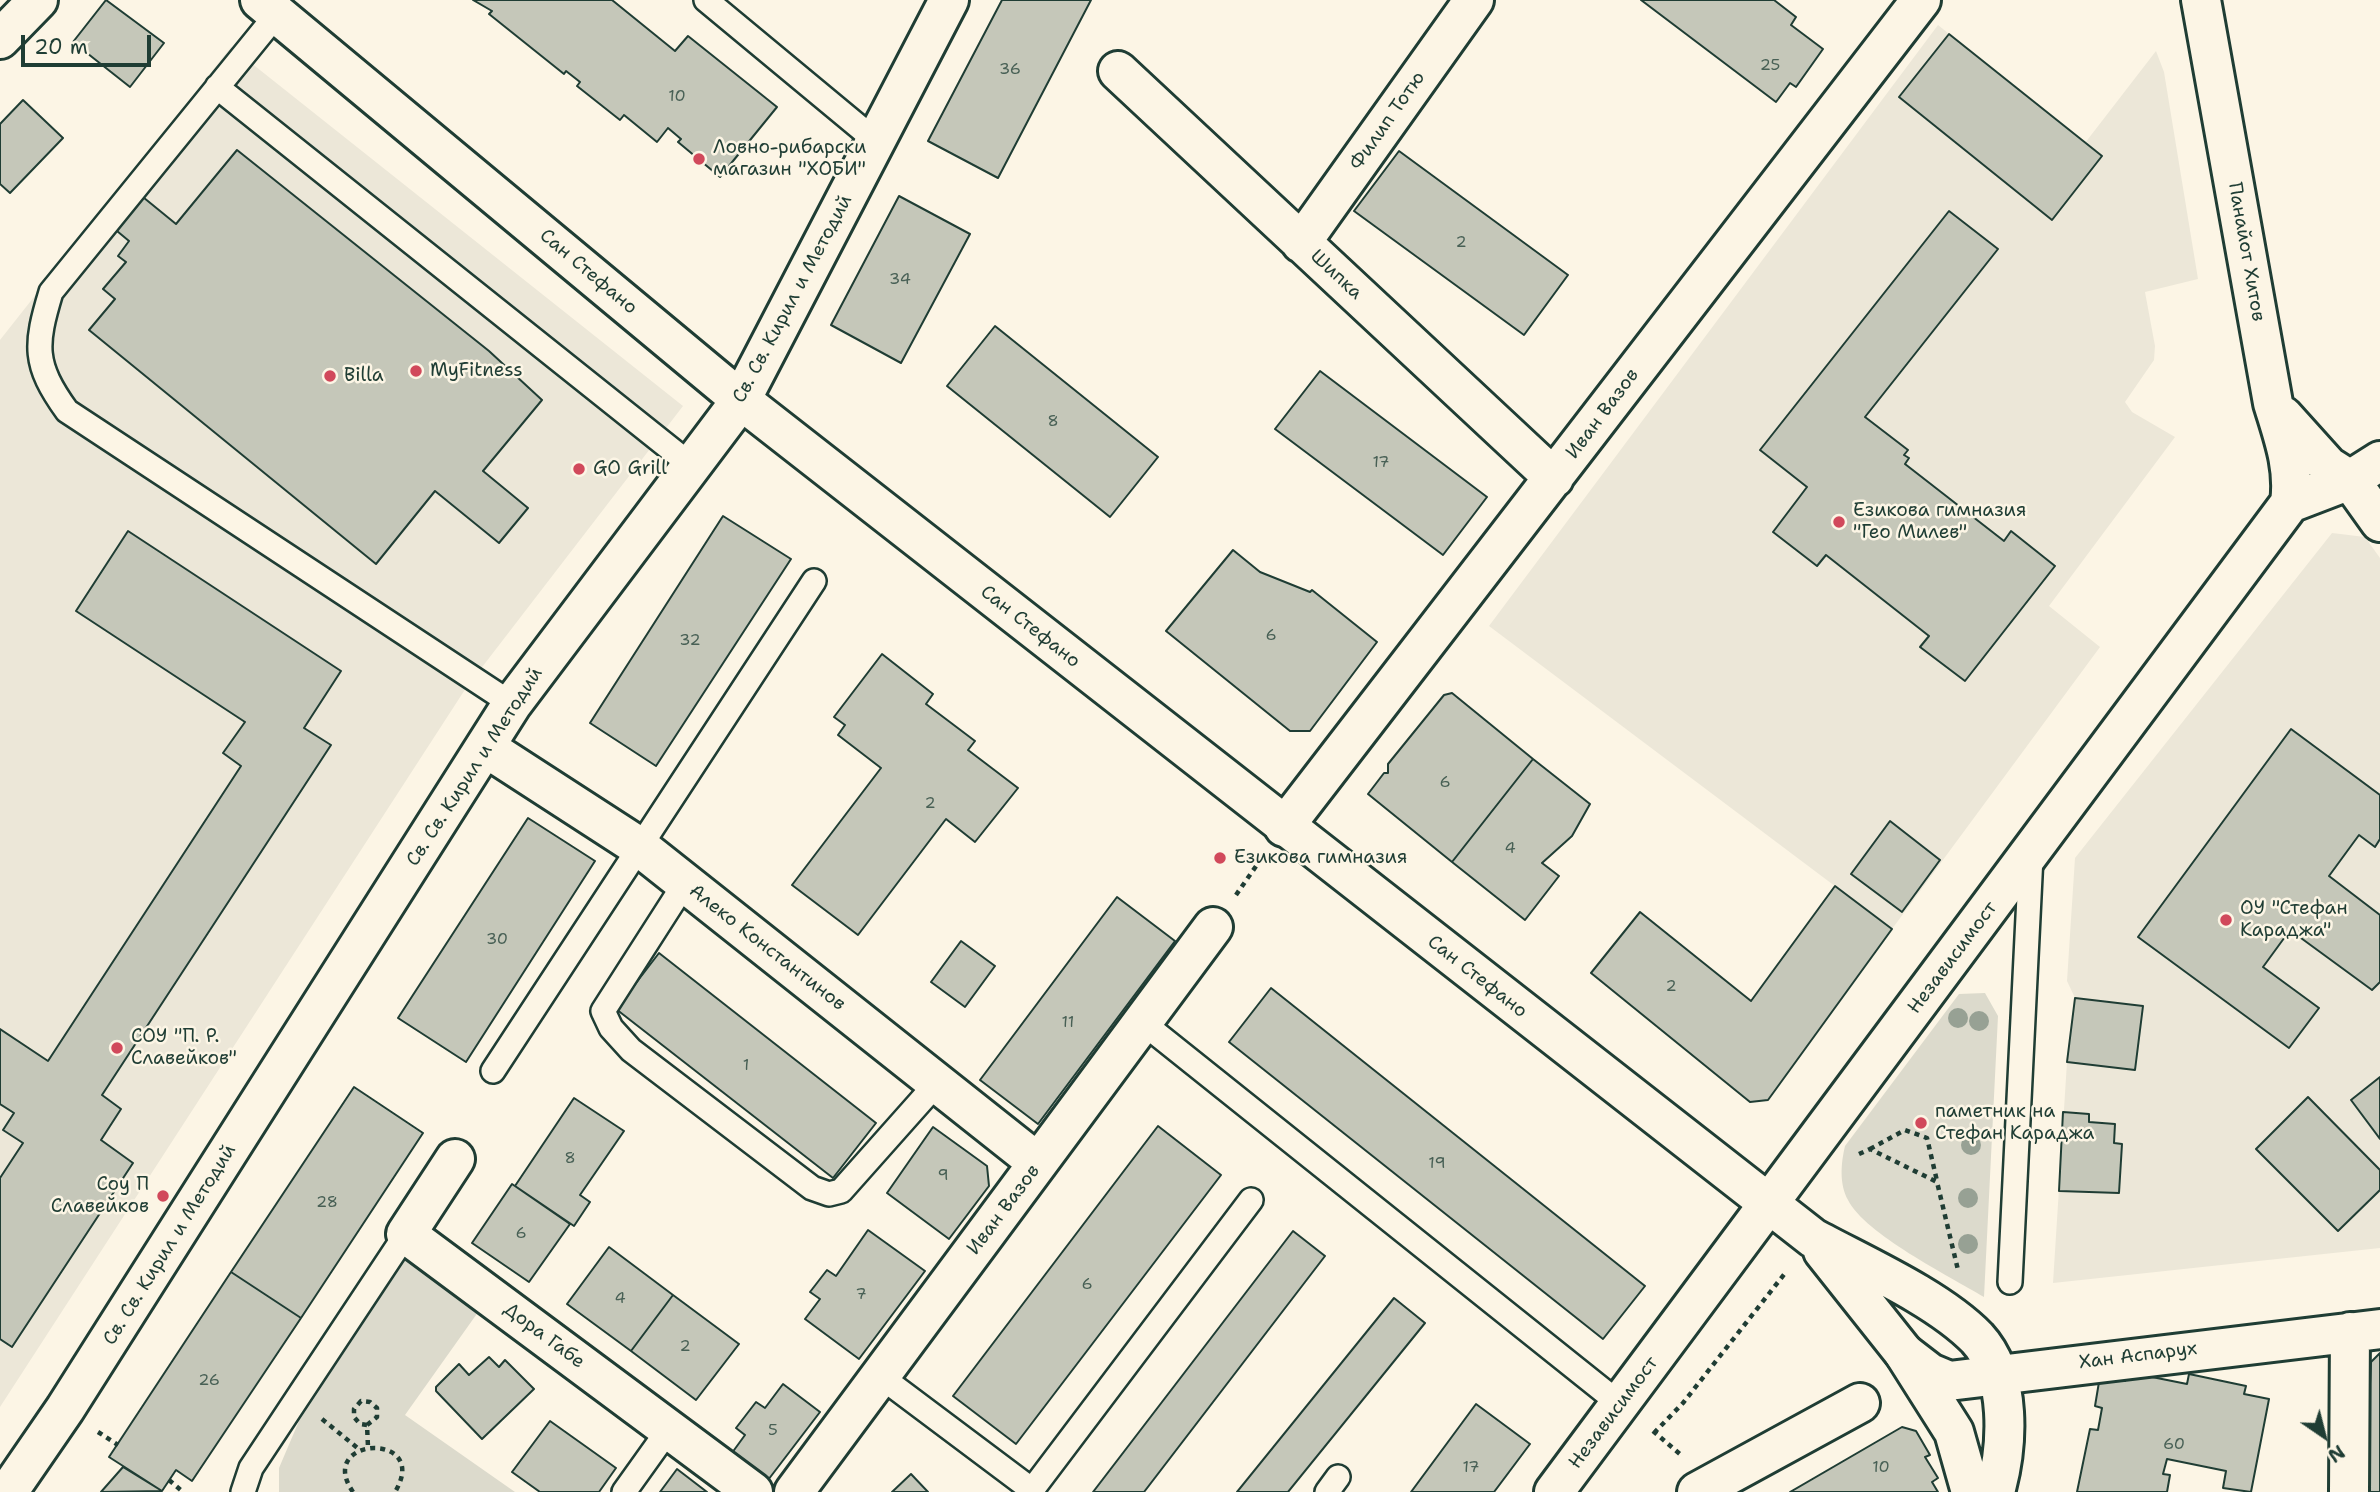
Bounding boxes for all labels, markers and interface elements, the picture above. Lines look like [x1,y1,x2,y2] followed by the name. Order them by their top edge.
[24,21,154,65] scale bar
[34,33,88,61] text: 20 m
[1760,56,1780,76] house number: 25
[999,60,1021,80] house number: 36
[1346,67,1430,175] street label: Филип Тотю
[668,87,686,107] house number: 10
[713,137,866,181] place label: Ловно-рибарски магазин "ХОБИ"
[691,151,707,167] marker: Ловно-рибарски магазин "ХОБИ"
[2223,181,2269,323] street label: Панайот Хитов
[728,191,858,407] street label: Св. Св. Кирил и Методий
[535,225,641,319] street label: Сан Стефано
[1455,233,1467,253] house number: 2
[1305,245,1367,305] street label: Шипка
[889,270,911,290] house number: 34
[430,360,523,382] place label: MyFitness
[408,363,424,379] marker: MyFitness
[1562,364,1644,464] street label: Иван Вазов
[344,365,384,387] place label: Billa
[322,368,338,384] marker: Billa
[1047,412,1059,432] house number: 8
[1372,453,1390,473] house number: 17
[593,458,667,480] place label: GO Grill
[571,461,587,477] marker: GO Grill
[1853,500,2026,544] place label: Езикова гимназия "Гео Милев"
[1831,514,1847,530] marker: Езикова гимназия "Гео Милев"
[976,581,1084,673] street label: Сан Стефано
[1265,626,1277,646] house number: 6
[679,631,701,651] house number: 32
[402,663,548,871] street label: Св. Св. Кирил и Методий
[1439,773,1451,793] house number: 6
[924,794,936,814] house number: 2
[1504,839,1516,859] house number: 4
[1234,847,1407,869] place label: Езикова гимназия
[1212,850,1228,866] marker: Езикова гимназия
[684,880,850,1016] street label: Алеко Константинов
[1903,897,2003,1019] street label: Независимост
[2240,898,2348,942] place label: ОУ "Стефан Караджа"
[2218,912,2234,928] marker: ОУ "Стефан Караджа"
[486,930,508,950] house number: 30
[1423,931,1531,1023] street label: Сан Стефано
[1665,977,1677,997] house number: 2
[1062,1013,1074,1033] house number: 11
[131,1026,237,1070] place label: СОУ "П. Р. Славейков"
[109,1040,125,1056] marker: СОУ "П. Р. Славейков"
[743,1056,749,1076] house number: 1
[1935,1101,2094,1145] place label: паметник на Стефан Караджа
[1913,1115,1929,1131] marker: паметник на Стефан Караджа
[99,1140,241,1350] street label: Св. Св. Кирил и Методий
[564,1149,576,1169] house number: 8
[1428,1154,1446,1174] house number: 19
[963,1160,1045,1260] street label: Иван Вазов
[937,1166,949,1186] house number: 9
[51,1174,149,1218] place label: Соу П Славейков
[155,1188,171,1204] marker: Соу П Славейков
[316,1193,338,1213] house number: 28
[515,1224,527,1244] house number: 6
[1081,1275,1093,1295] house number: 6
[855,1285,867,1305] house number: 7
[614,1289,626,1309] house number: 4
[499,1298,589,1374] street label: Дора Габе
[679,1337,691,1357] house number: 2
[2078,1337,2198,1375] street label: Хан Аспарух
[1564,1352,1664,1474] street label: Независимост
[198,1371,220,1391] house number: 26
[2289,1401,2359,1471] north arrow
[768,1421,778,1441] house number: 5
[2163,1435,2185,1455] house number: 60
[2323,1439,2350,1468] text: N
[1462,1458,1480,1478] house number: 17
[1872,1458,1890,1478] house number: 10

